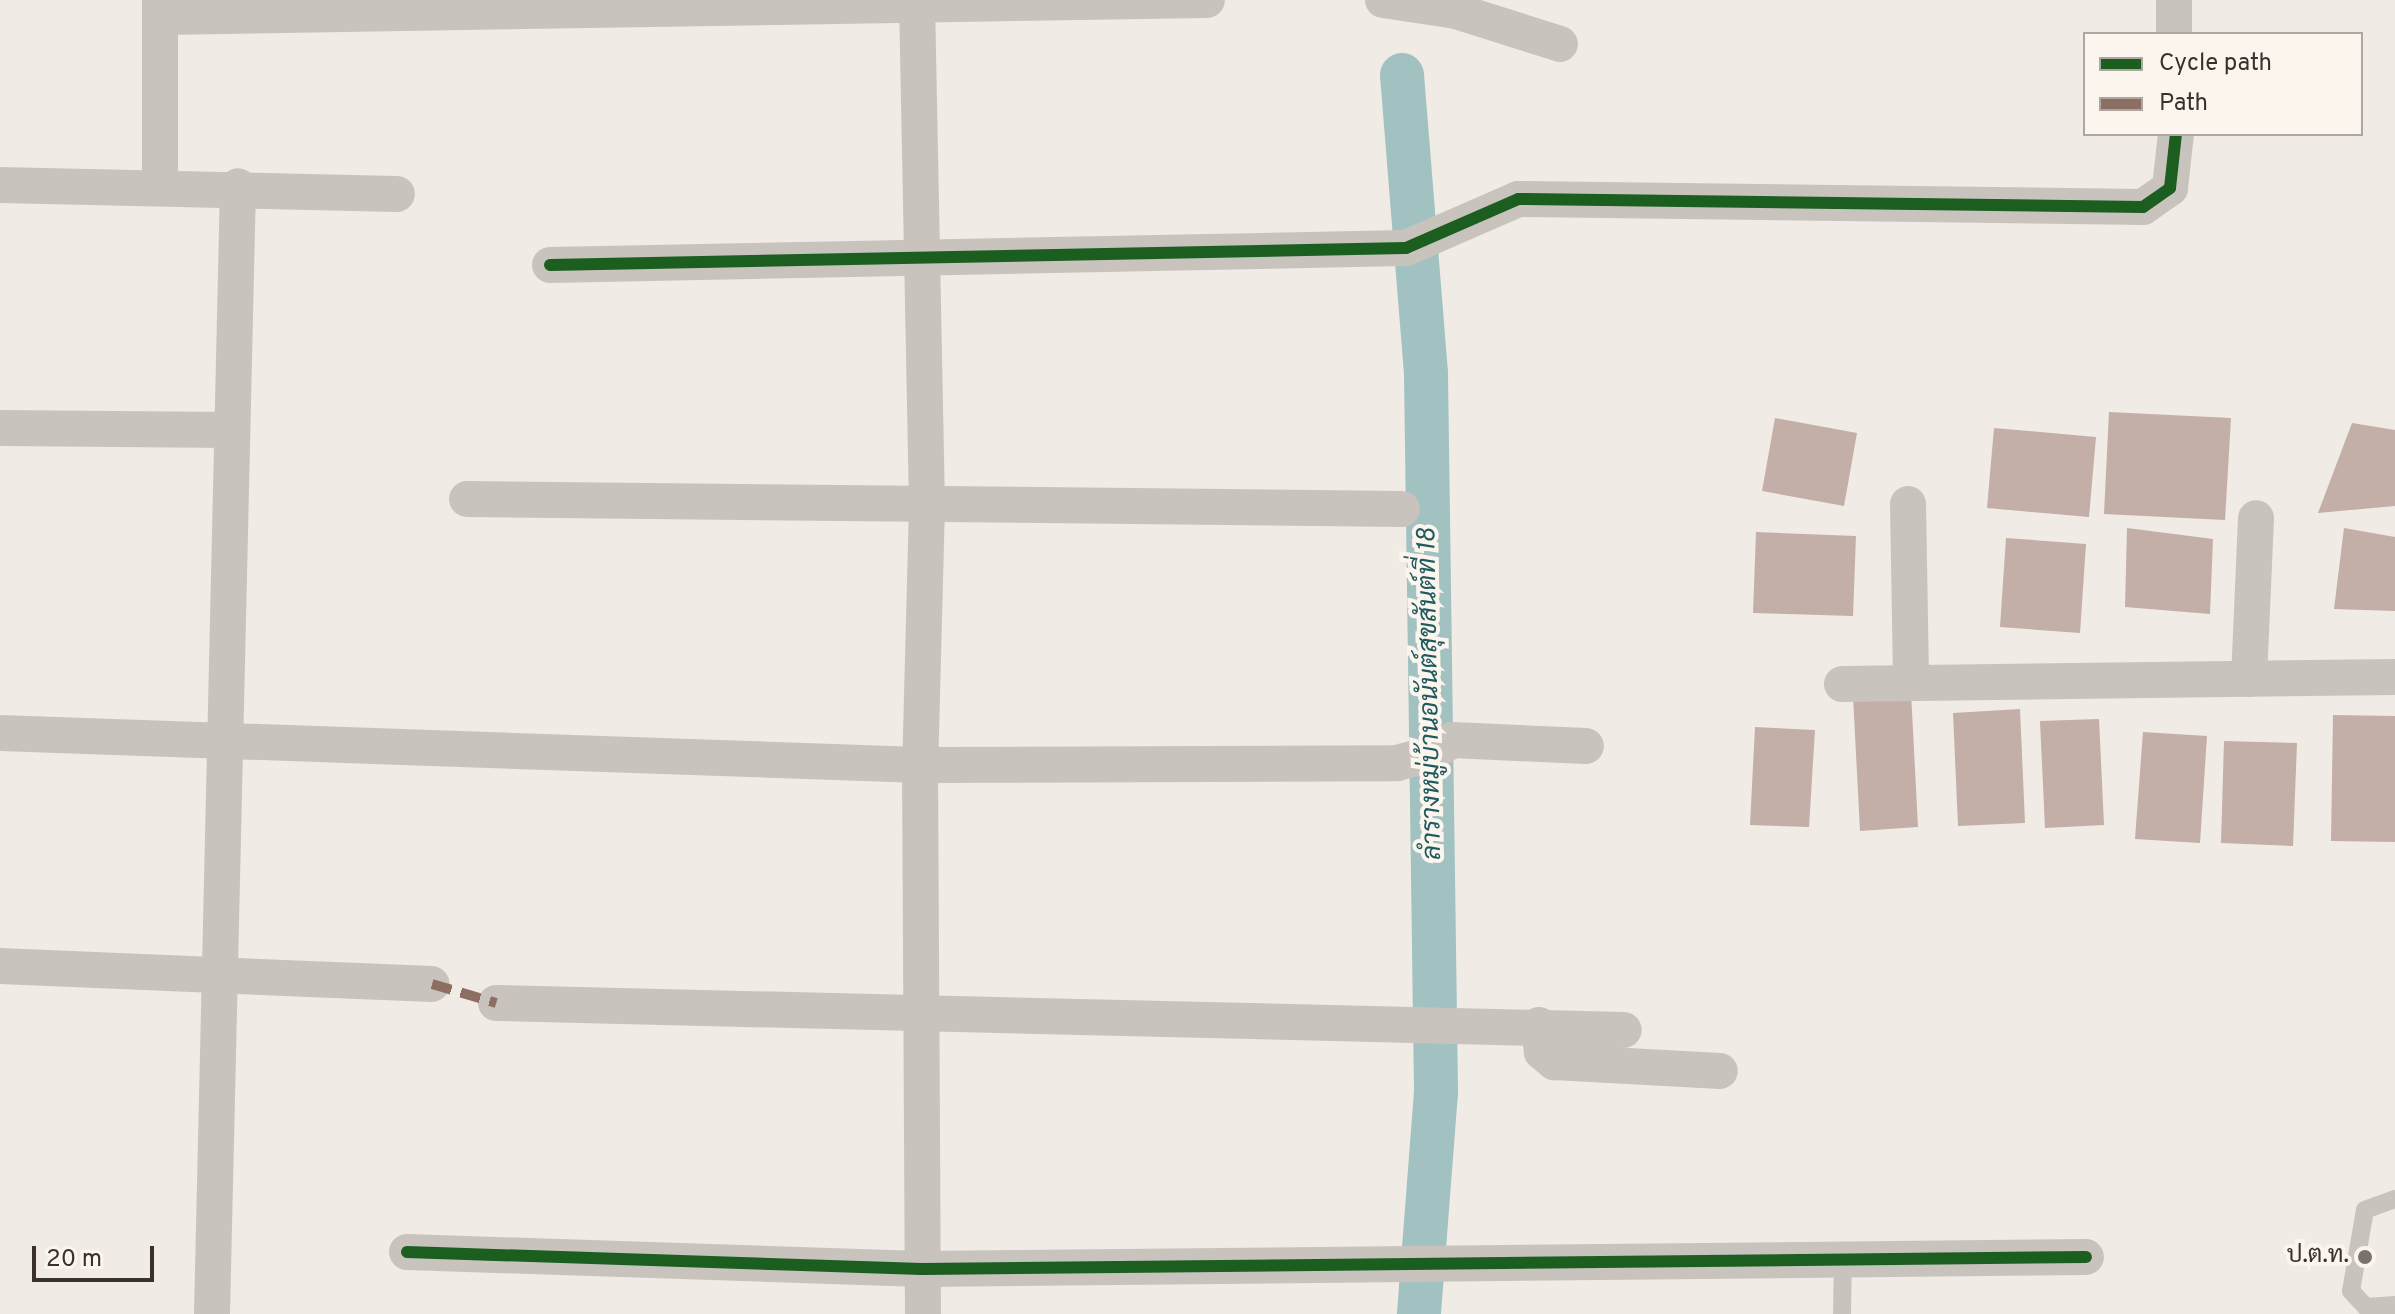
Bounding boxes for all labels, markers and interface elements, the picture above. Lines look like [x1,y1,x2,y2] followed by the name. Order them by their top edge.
[2083,32,2363,136] legend
[2159,49,2272,79] text: Cycle path
[2159,89,2208,119] text: Path
[1413,528,1449,860] water label: ลำรางหมู่บ้านอนันต์สุขสันต์ที่ 18
[36,1230,158,1280] scale bar
[2287,1243,2349,1271] place label: ป.ต.ท.
[46,1245,102,1275] text: 20 m
[2356,1248,2374,1266] marker: ป.ต.ท.

